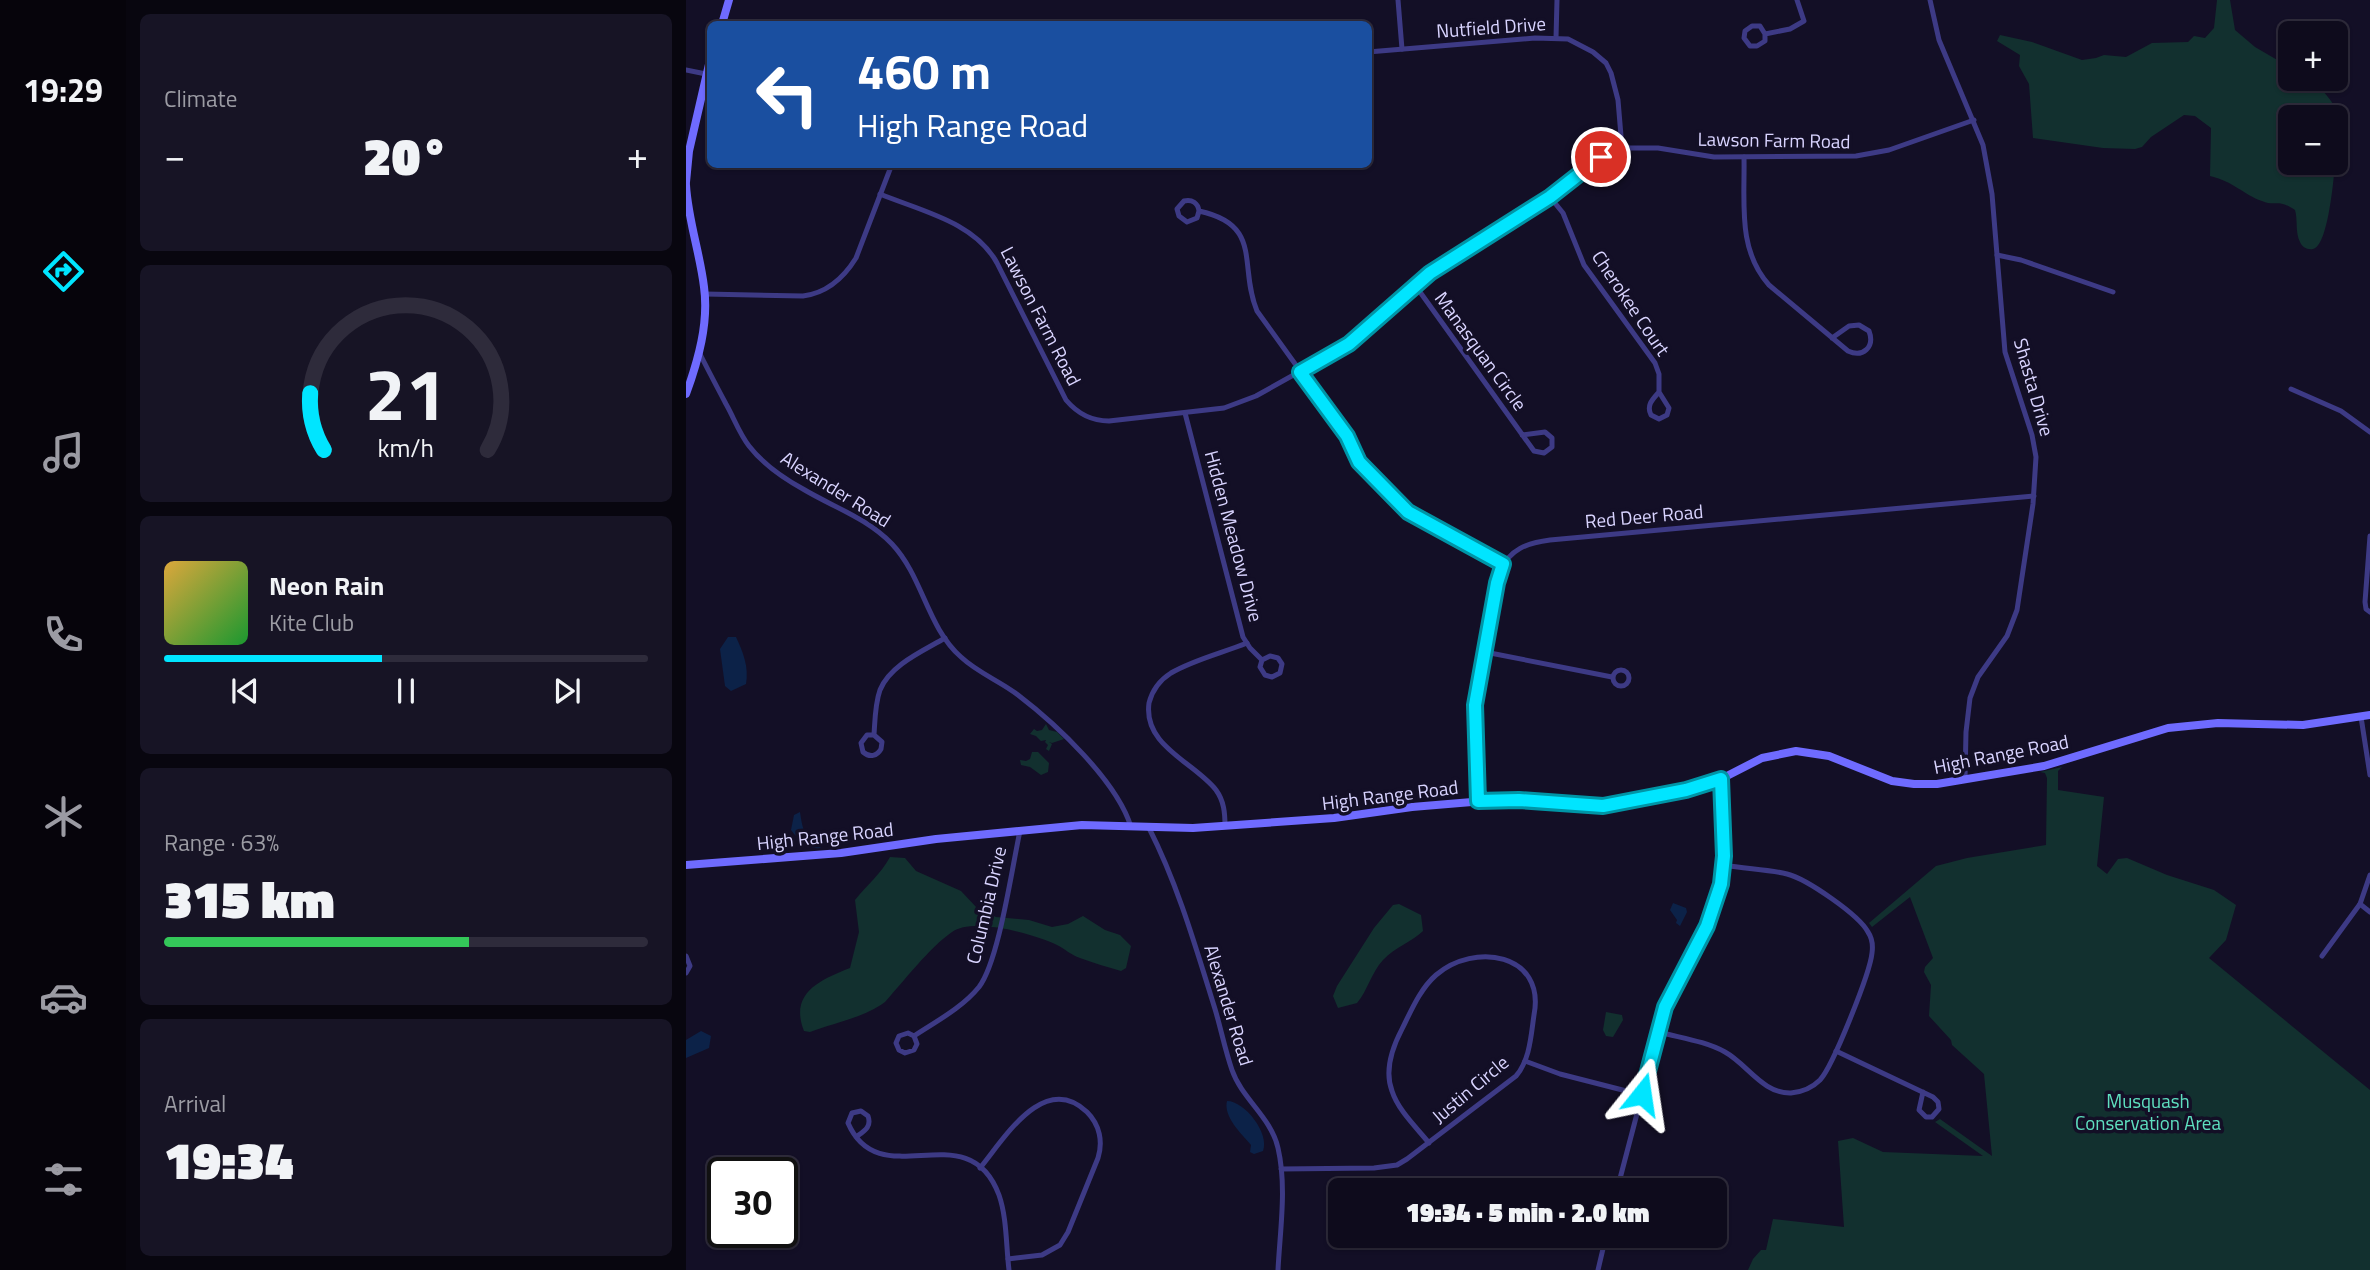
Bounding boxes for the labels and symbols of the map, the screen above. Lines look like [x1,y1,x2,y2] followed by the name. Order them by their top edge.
[1435,8,1547,45] street label: Nutfield Drive
[1697,124,1851,155] street label: Lawson Farm Road
[1571,127,1631,187] pin
[994,241,1089,390] street label: Lawson Farm Road
[1585,244,1678,362] street label: Cherokee Court
[1428,285,1535,416] street label: Manasquan Circle
[2007,334,2062,439] street label: Shasta Drive
[776,443,897,534] street label: Alexander Road
[1198,447,1271,625] street label: Hidden Meadow Drive
[1584,496,1704,535] street label: Red Deer Road
[1931,726,2071,781] street label: High Range Road
[1320,772,1460,817] street label: High Range Road
[755,814,895,857] street label: High Range Road
[958,843,1013,967] street label: Columbia Drive
[1197,941,1262,1069] street label: Alexander Road
[1425,1048,1515,1130] street label: Justin Circle
[1605,1057,1679,1131] position arrow
[2075,1086,2221,1137] park label: Musquash Conservation Area
[707,1157,798,1248] speed limit sign: 30

